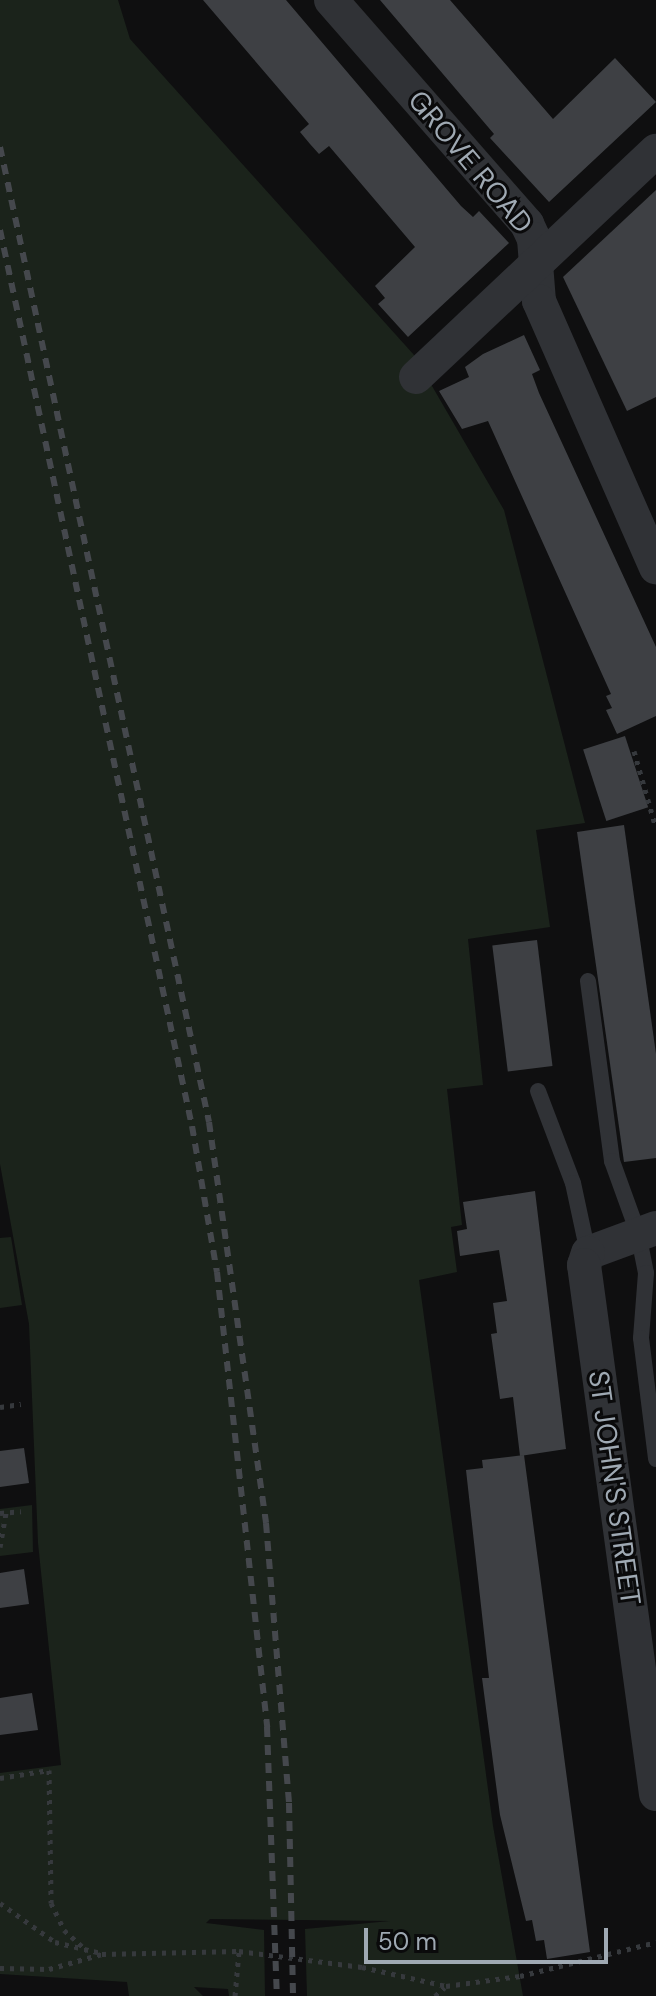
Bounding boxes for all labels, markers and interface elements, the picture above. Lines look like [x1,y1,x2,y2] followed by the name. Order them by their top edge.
[401,84,539,240] street label: GROVE ROAD
[581,1368,647,1608] street label: ST JOHN'S STREET
[368,1912,612,1962] scale bar
[378,1926,437,1957] text: 50 m

